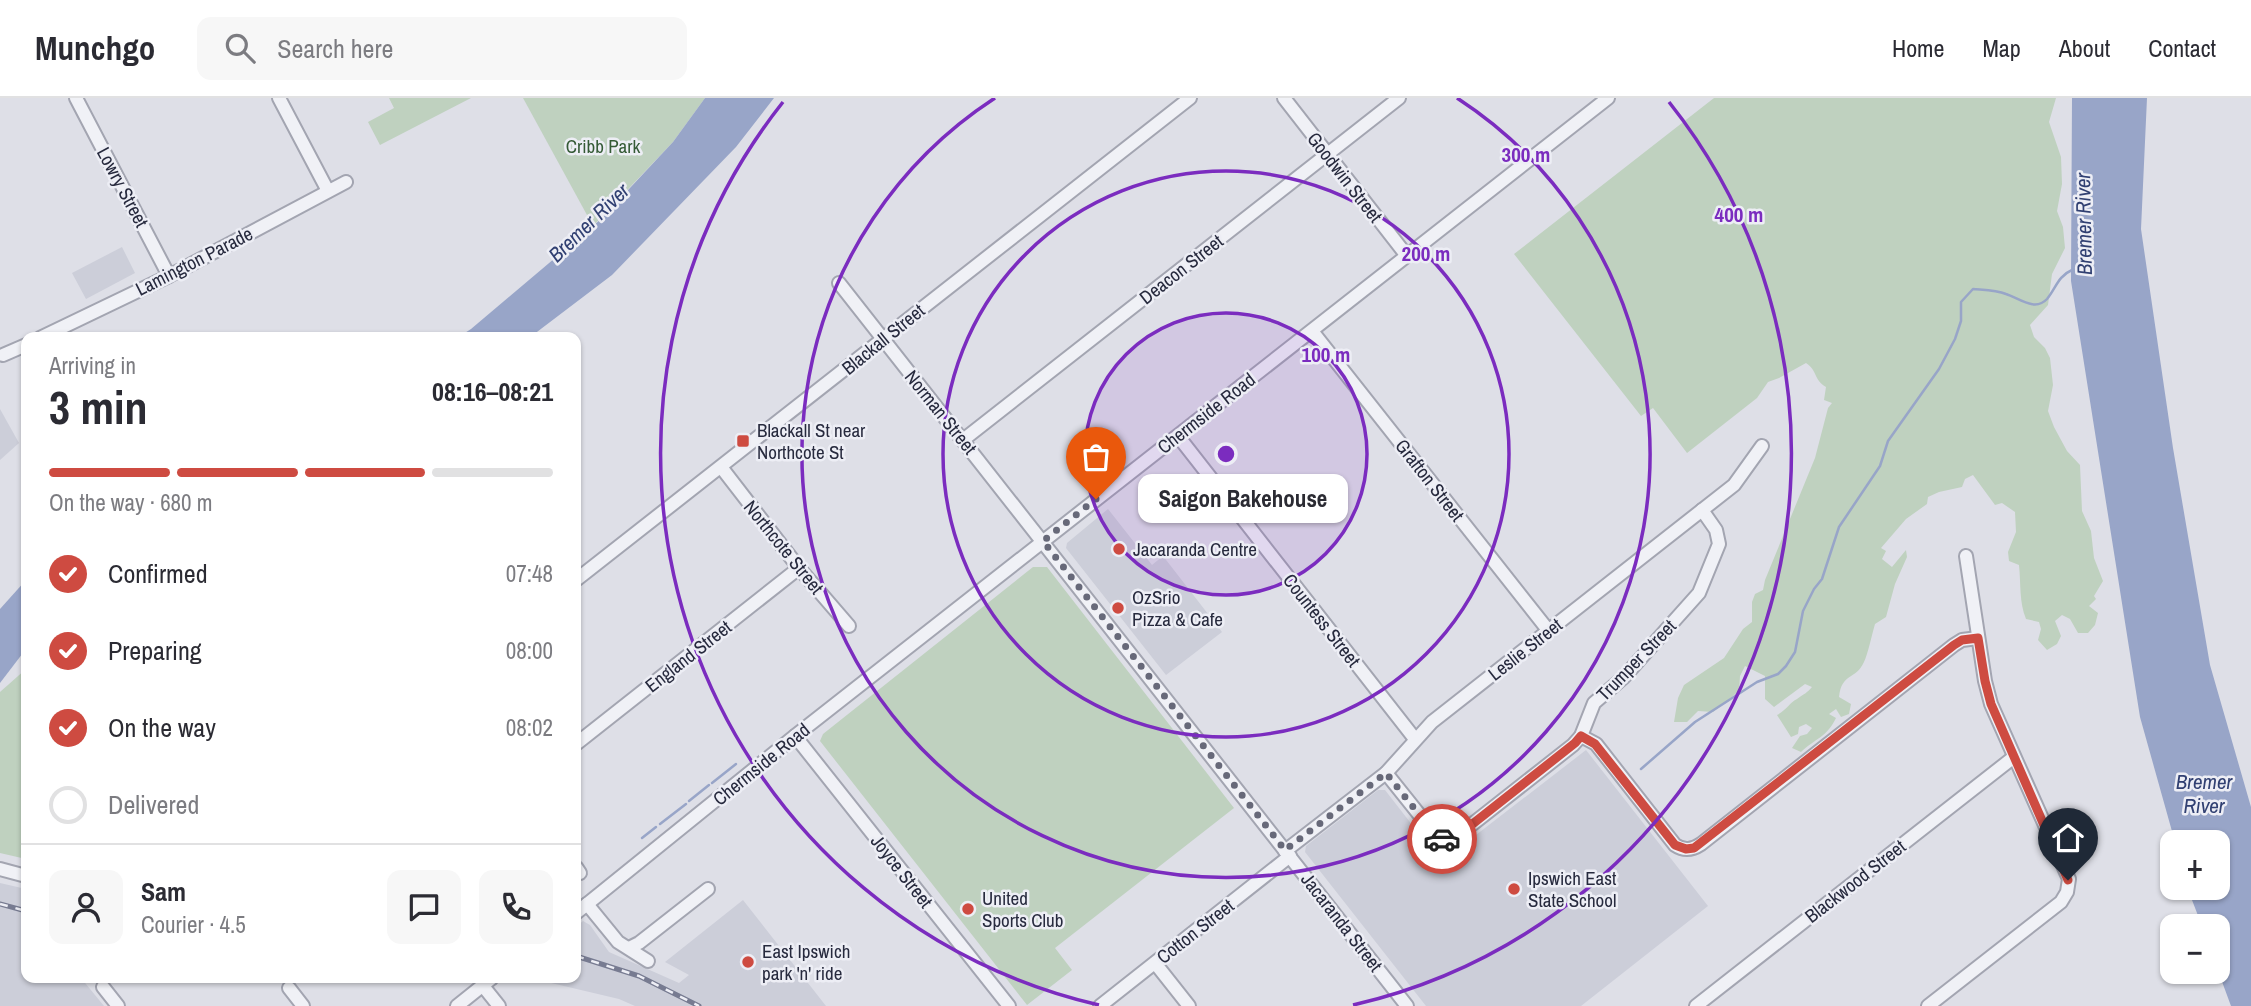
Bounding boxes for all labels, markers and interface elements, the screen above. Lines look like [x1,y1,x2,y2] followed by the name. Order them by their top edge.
[197,17,687,80] search box
[35,26,155,70] text: Munchgo
[221,29,259,67] icon: search
[277,31,393,66] text: Search here
[1892,32,1944,64] text: Home
[1982,32,2021,64] text: Map
[2059,32,2110,64] text: About
[2148,32,2216,64] text: Contact
[1301,126,1389,228] street label: Goodwin Street
[566,133,640,159] park label: Cribb Park
[1502,140,1550,169] text: 300 m
[91,142,155,232] street label: Lowry Street
[2068,171,2099,275] water label: Bremer River
[542,176,636,269] water label: Bremer River
[1715,200,1763,229] text: 400 m
[131,220,257,302] street label: Lamington Parade
[1134,228,1229,310] street label: Deacon Street
[1402,239,1450,268] text: 200 m
[836,297,930,380] street label: Blackall Street
[1302,340,1350,369] text: 100 m
[49,350,136,381] text: Arriving in
[899,364,983,460] street label: Norman Street
[1152,367,1260,459] street label: Chermside Road
[432,374,553,409] text: 08:16–08:21
[49,376,148,438] text: 3 min
[757,417,866,465] place label: Blackall St near Northcote St
[1066,427,1126,499] pin
[735,433,751,449] marker: Blackall St near Northcote St
[1390,433,1471,527] street label: Grafton Street
[1077,438,1115,476] icon: bag
[1214,442,1238,466] centre of rings
[1138,474,1348,524] callout: Saigon Bakehouse
[1159,483,1327,514] text: Saigon Bakehouse
[49,487,213,518] text: On the way · 680 m
[738,495,830,600] street label: Northcote Street
[1133,536,1257,562] place label: Jacaranda Centre
[1111,541,1127,557] marker: Jacaranda Centre
[49,555,87,593] icon: check
[108,556,208,591] text: Confirmed
[506,558,553,589] text: 07:48
[1277,568,1367,673] street label: Countess Street
[1132,584,1223,632] place label: OzSrio Pizza & Cafe
[1110,600,1126,616] marker: OzSrio Pizza & Cafe
[1483,611,1568,686] street label: Leslie Street
[1590,613,1682,707] street label: Trumper Street
[639,614,737,698] street label: England Street
[49,632,87,670] icon: check
[108,633,202,668] text: Preparing
[506,635,553,666] text: 08:00
[49,709,87,747] icon: check
[108,710,216,745] text: On the way
[506,712,553,743] text: 08:02
[707,717,815,811] street label: Chermside Road
[2176,767,2233,820] water label: Bremer River
[108,787,199,822] text: Delivered
[1407,804,1477,874] courier
[2038,808,2098,880] pin
[2049,819,2087,857] icon: home
[1423,820,1461,858] icon: car
[865,829,939,914] street label: Joyce Street
[2160,830,2230,984] map controls
[2160,830,2230,900] button: +
[1799,833,1911,929] street label: Blackwood Street
[1528,865,1617,913] place label: Ipswich East State School
[1295,867,1389,977] street label: Jacaranda Street
[49,870,123,944] button: person
[387,870,461,944] button: chat
[479,870,553,944] button: phone
[141,874,186,909] text: Sam
[1506,881,1522,897] marker: Ipswich East State School
[982,885,1063,933] place label: United Sports Club
[1151,892,1240,970] street label: Cotton Street
[960,901,976,917] marker: United Sports Club
[141,909,246,940] text: Courier · 4.5
[2160,914,2230,984] button: −
[762,938,850,986] place label: East Ipswich park 'n' ride
[740,954,756,970] marker: East Ipswich park 'n' ride

